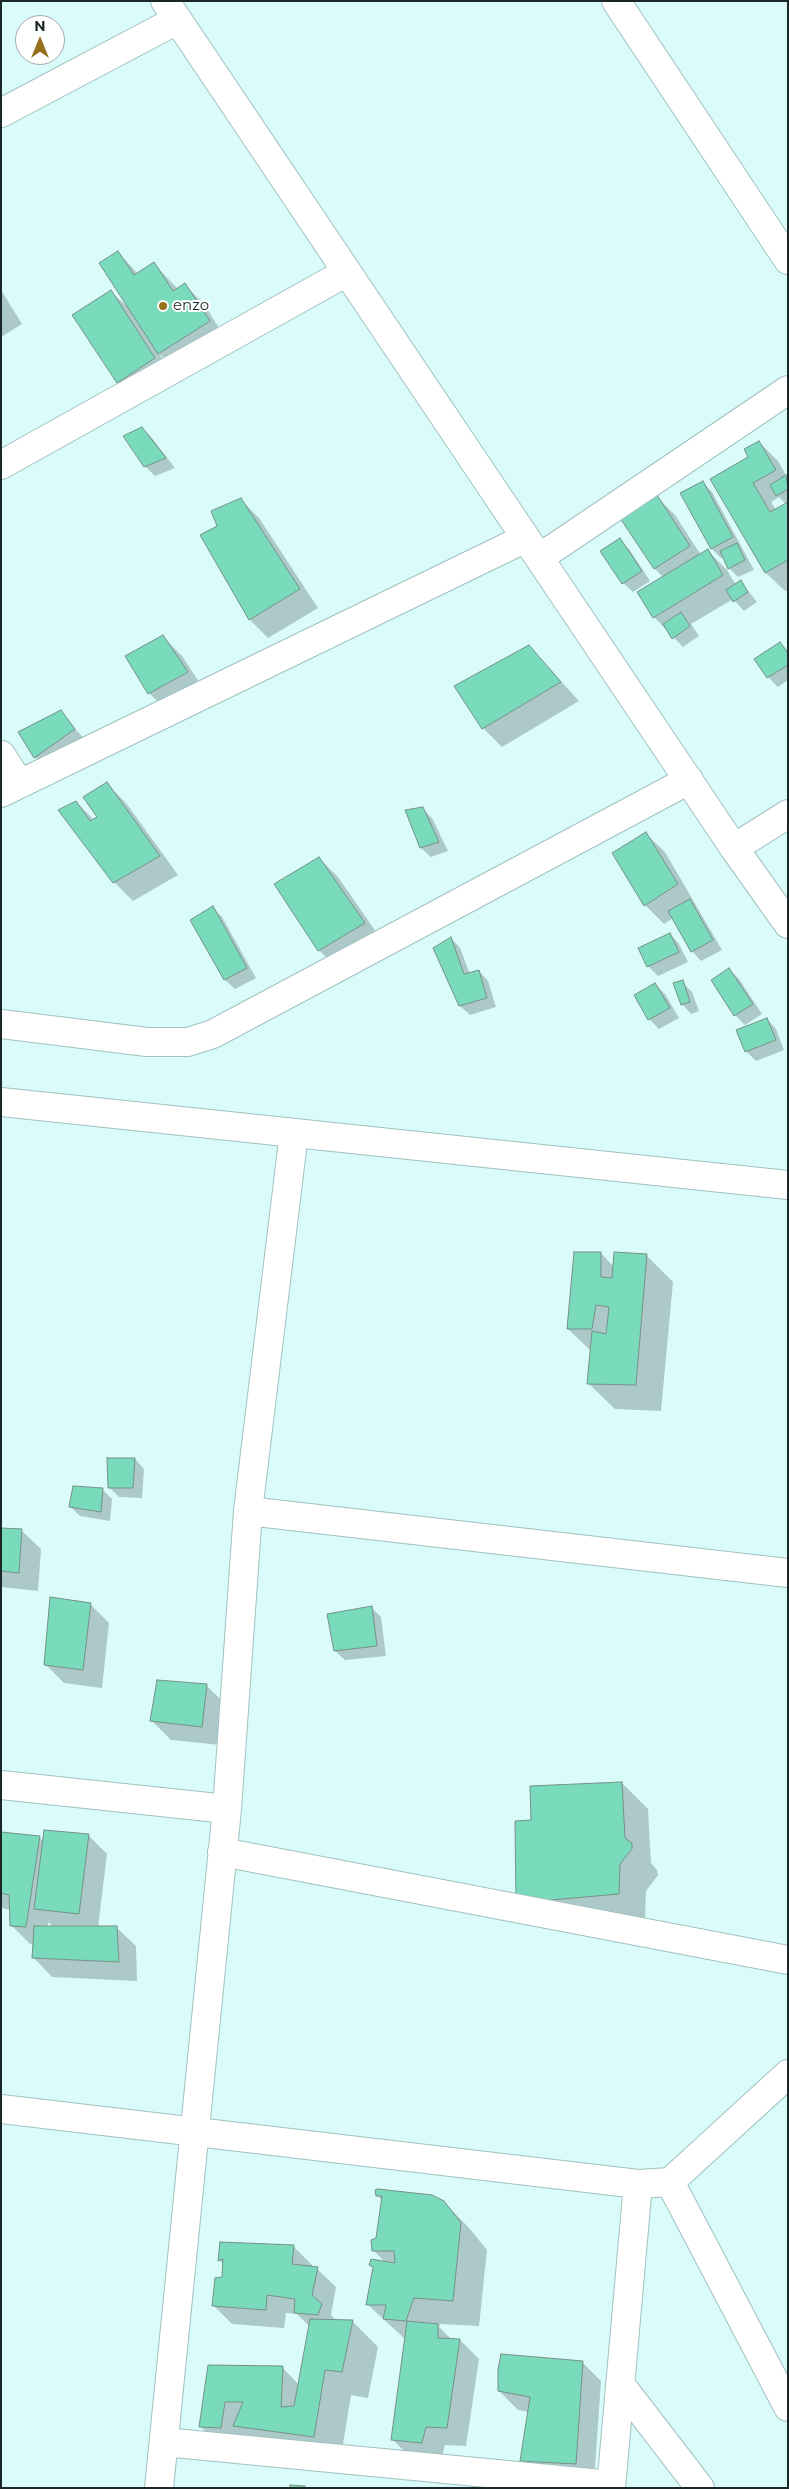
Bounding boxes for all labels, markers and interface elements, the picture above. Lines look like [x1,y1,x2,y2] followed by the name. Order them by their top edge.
[15,15,65,65] north arrow
[34,17,46,35] text: N
[173,297,209,315] place label: enzo
[157,300,169,312] marker: enzo

